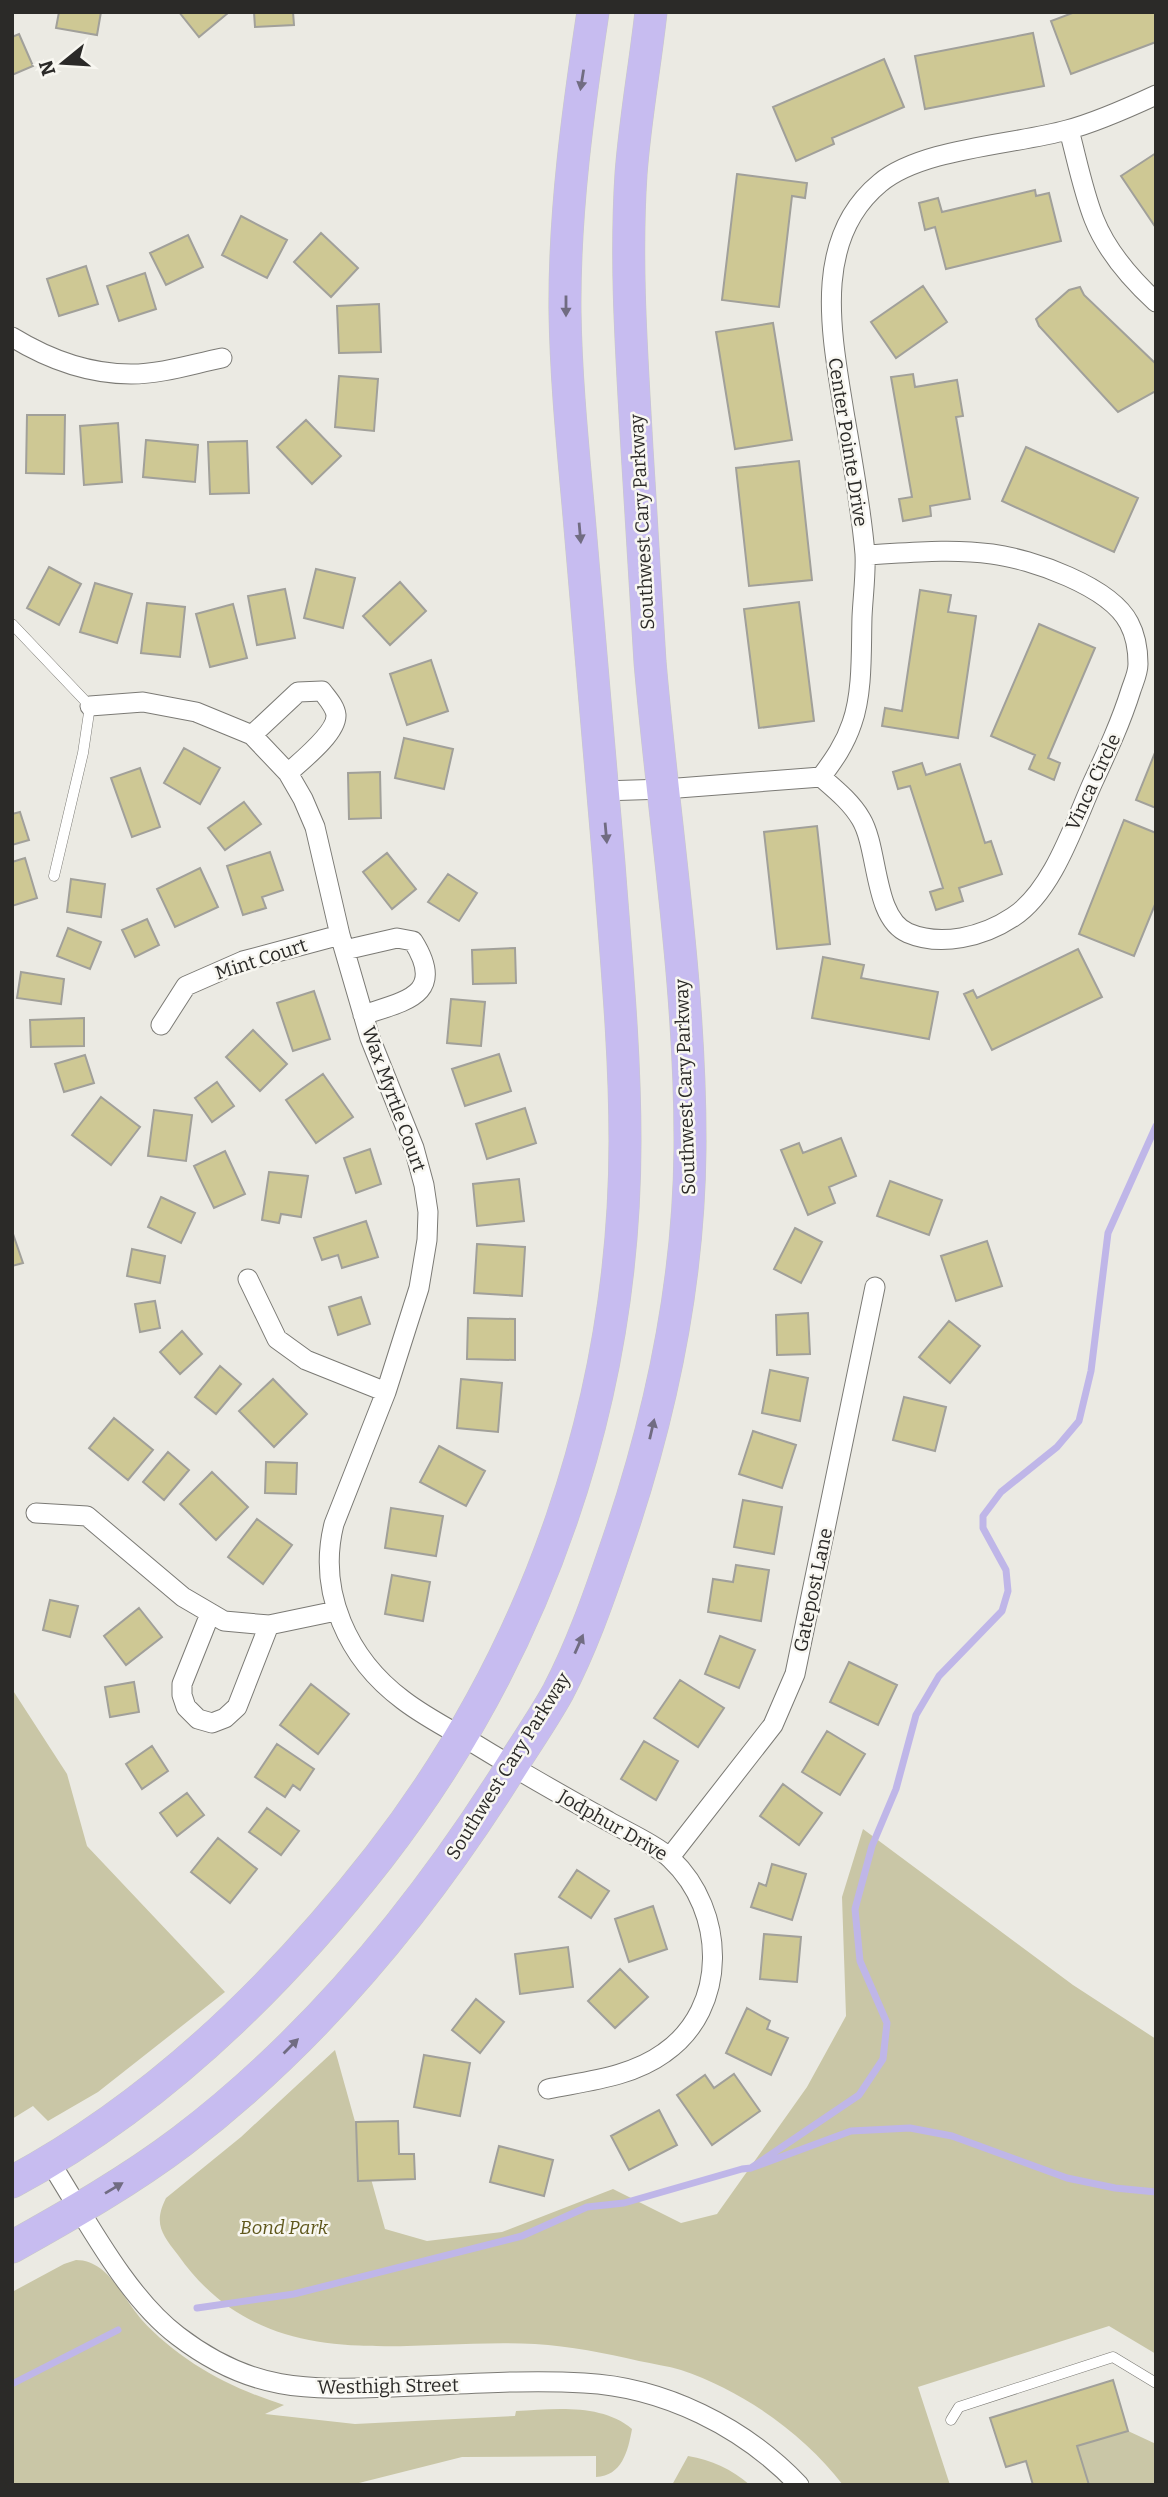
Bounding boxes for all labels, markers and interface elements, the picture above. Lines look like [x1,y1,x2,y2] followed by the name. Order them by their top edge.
[28,28,98,98] north arrow
[34,57,61,79] text: N
[576,69,587,91] one-way arrow
[560,296,571,318] one-way arrow
[823,356,873,528] street label: Center Pointe Drive
[625,413,659,631] street label: Southwest Cary Parkway
[575,523,586,545] one-way arrow
[1061,730,1125,834] street label: Vinca Circle
[601,822,612,844] one-way arrow
[212,933,310,985] street label: Mint Court
[670,978,700,1195] street label: Southwest Cary Parkway
[357,1023,431,1175] street label: Wax Myrtle Court
[647,1418,658,1440] one-way arrow
[789,1526,837,1654] street label: Gatepost Lane
[573,1634,585,1654] one-way arrow
[441,1667,576,1864] street label: Southwest Cary Parkway
[553,1784,672,1866] street label: Jodphur Drive
[283,2038,299,2054] one-way arrow
[104,2182,123,2194] one-way arrow
[240,2216,329,2239] park label: Bond Park
[317,2373,459,2399] street label: Westhigh Street

